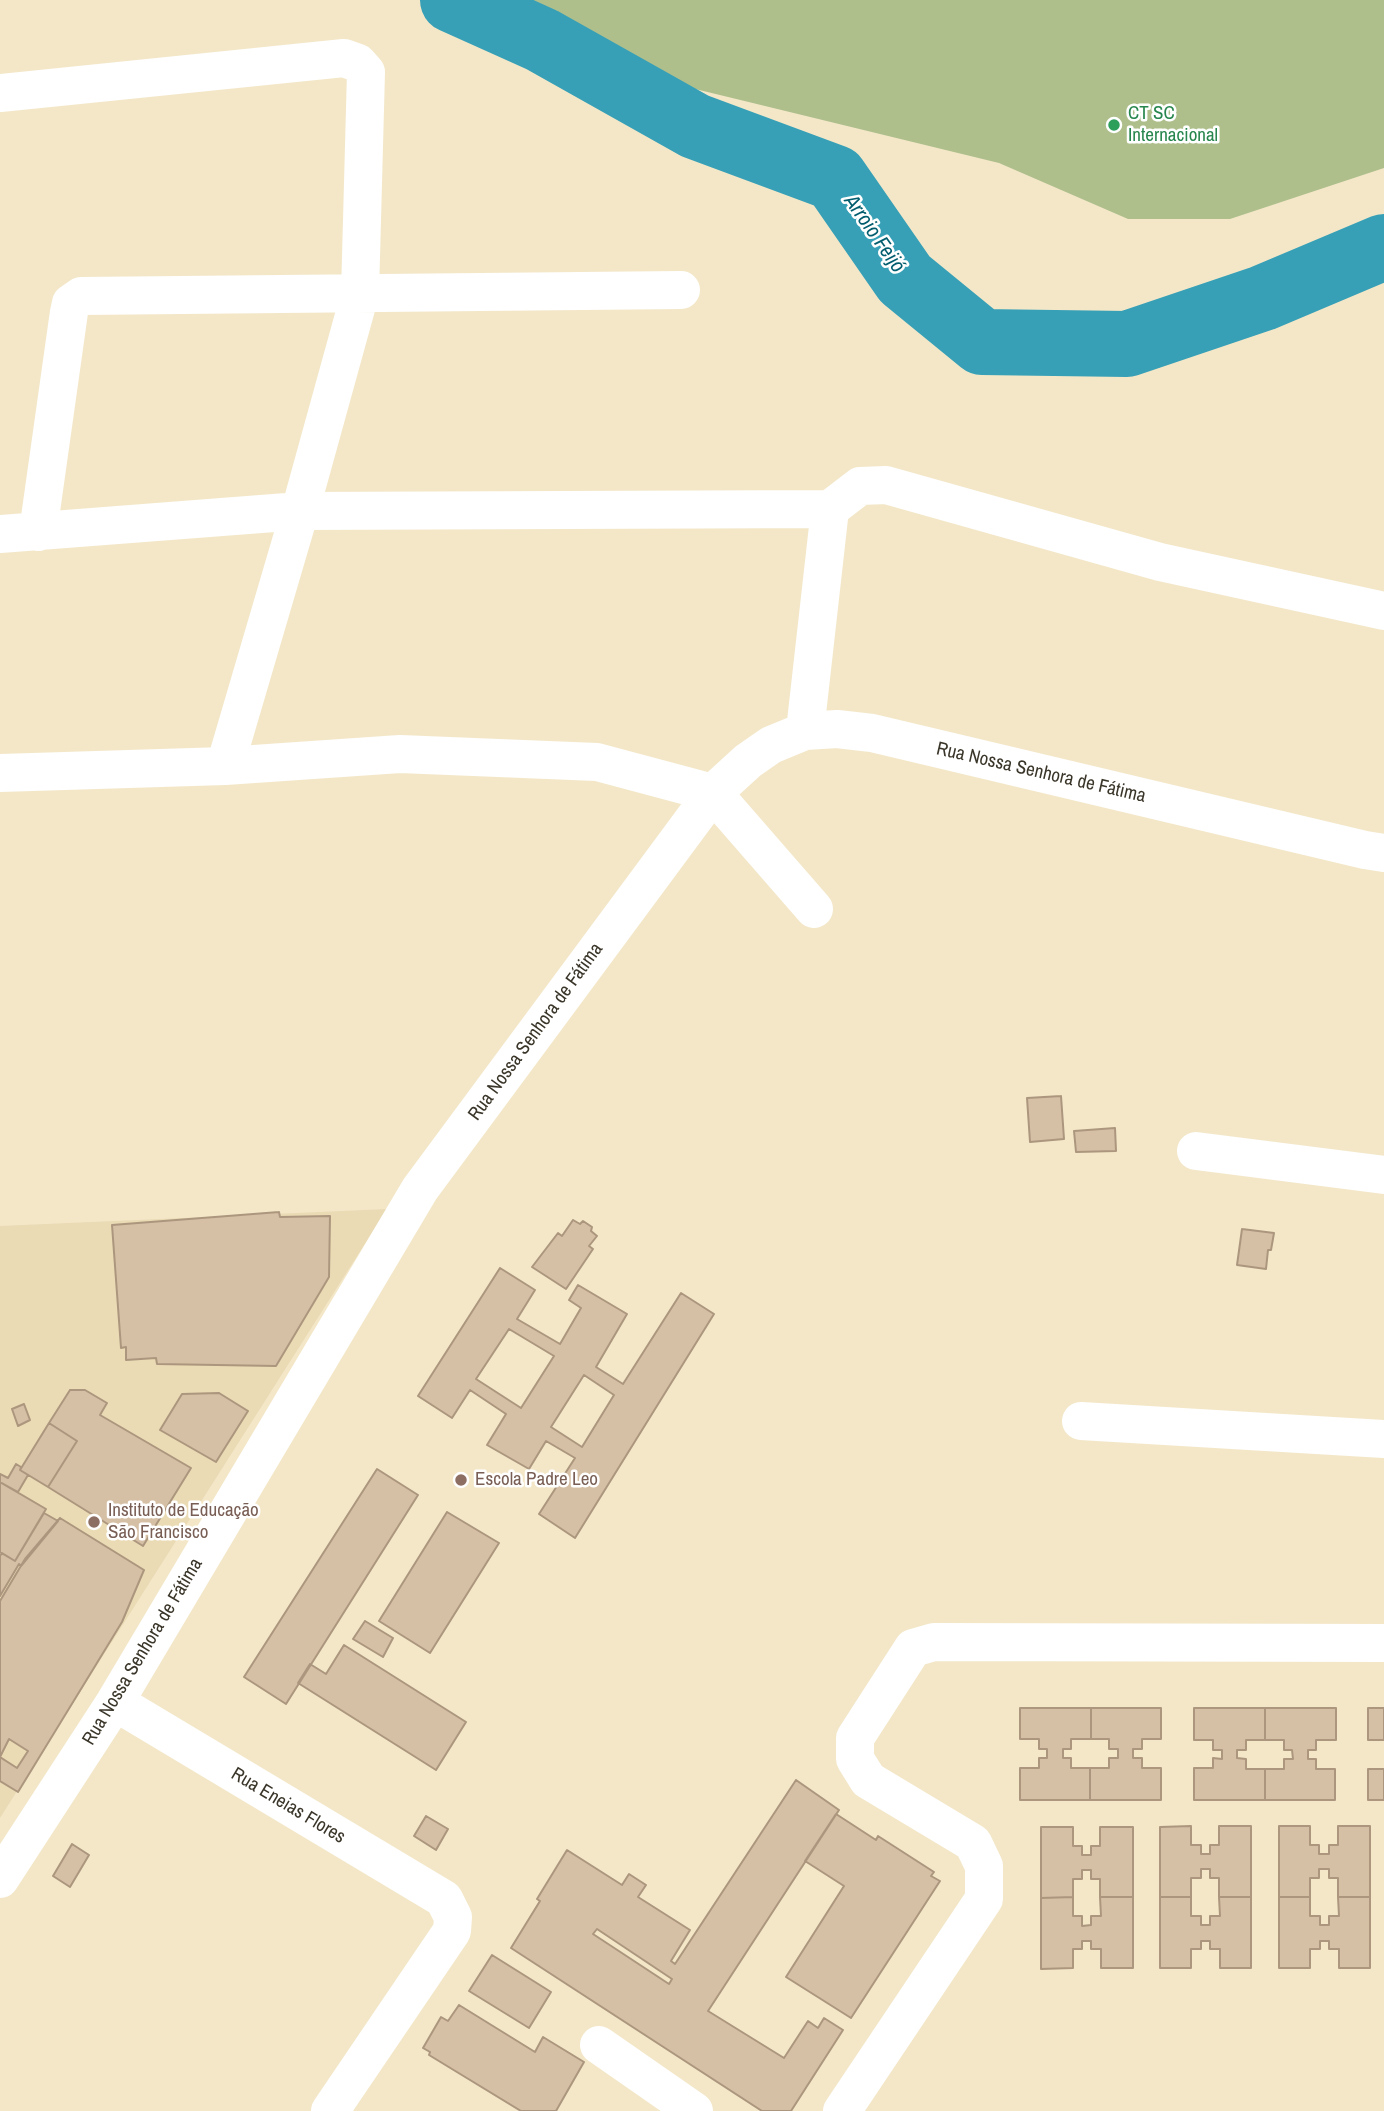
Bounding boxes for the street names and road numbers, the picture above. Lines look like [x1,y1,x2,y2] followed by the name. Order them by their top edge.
[934,738,1148,808] street label: Rua Nossa Senhora de Fátima
[464,939,608,1125] street label: Rua Nossa Senhora de Fátima
[78,1554,208,1750] street label: Rua Nossa Senhora de Fátima
[227,1763,349,1849] street label: Rua Eneias Flores

